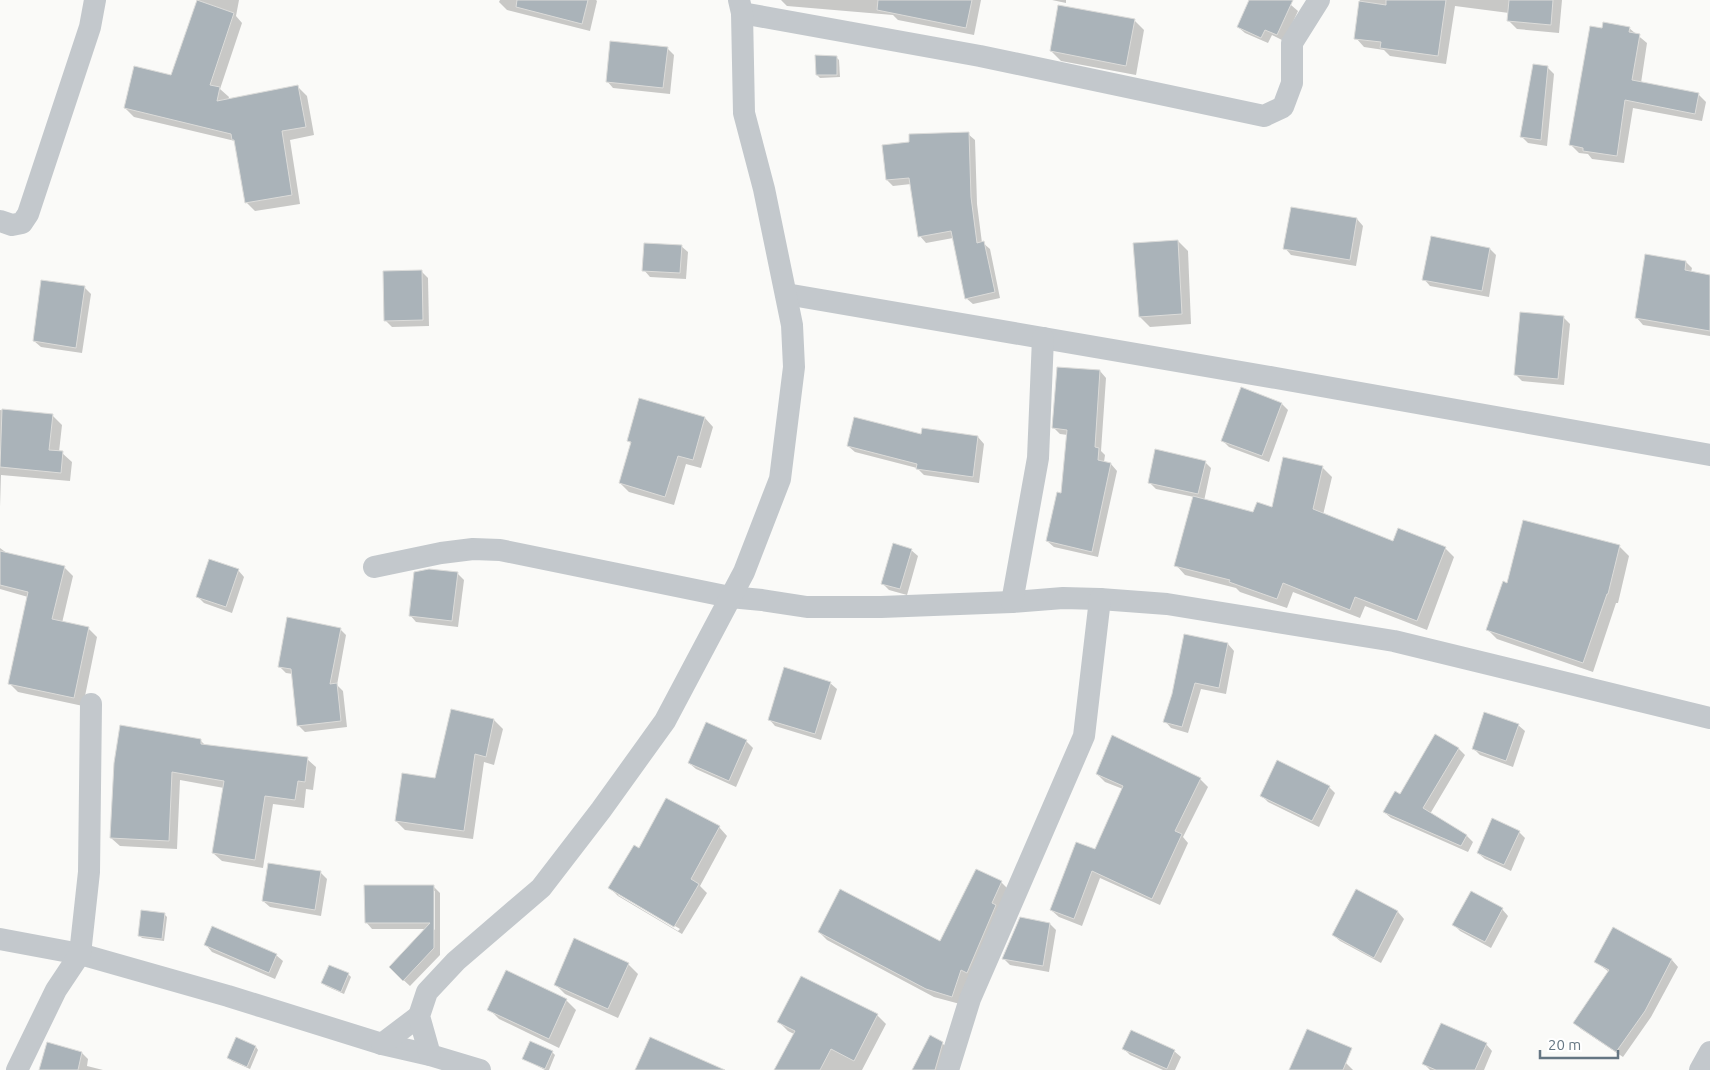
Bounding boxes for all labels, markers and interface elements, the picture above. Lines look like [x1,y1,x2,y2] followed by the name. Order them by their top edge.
[1540,1028,1618,1060] scale bar
[1548,1036,1581,1053] text: 20 m

